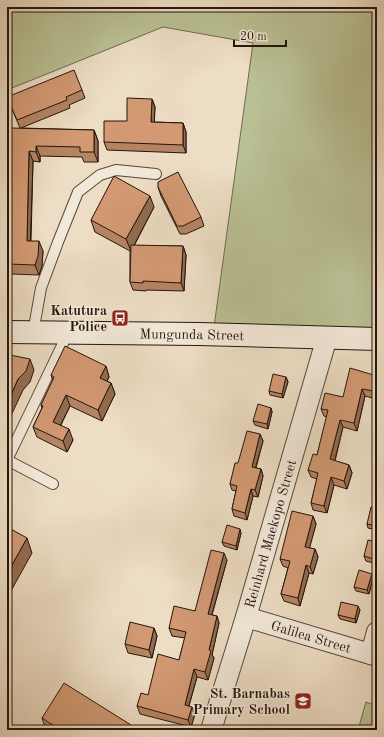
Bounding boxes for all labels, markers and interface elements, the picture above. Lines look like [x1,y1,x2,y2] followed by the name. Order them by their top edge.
[234,22,286,48] scale bar
[240,31,267,43] text: 20 m
[50,304,107,334] place label: Katutura Police
[110,308,130,328] bus stop icon: Katutura Police
[140,327,245,343] street label: Mungunda Street
[243,458,299,610] street label: Reinhard Maekopo Street
[269,619,353,656] street label: Galilea Street
[193,687,290,717] place label: St. Barnabas Primary School
[293,691,313,711] school or university icon: St. Barnabas Primary School

